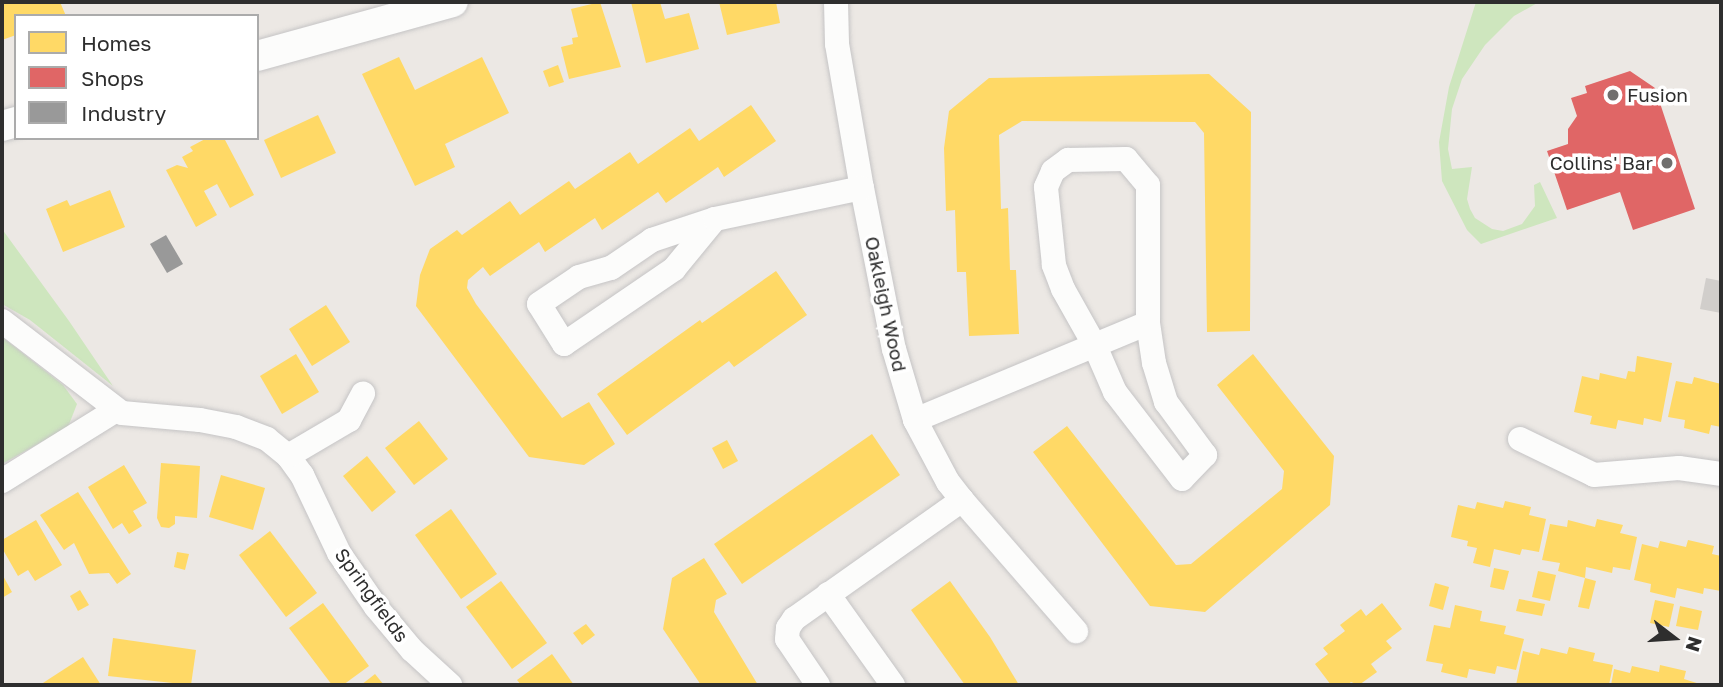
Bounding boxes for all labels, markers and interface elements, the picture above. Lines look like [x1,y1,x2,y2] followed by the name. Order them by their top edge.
[14,14,259,140] legend
[81,30,151,56] text: Homes
[81,65,144,91] text: Shops
[1627,84,1688,106] place label: Fusion
[1605,87,1621,103] marker: Fusion
[81,100,166,126] text: Industry
[1550,152,1653,174] place label: Collins' Bar
[1659,155,1675,171] marker: Collins' Bar
[861,234,911,374] street label: Oakleigh Wood
[330,544,414,646] street label: Springfields
[1639,603,1709,673] north arrow
[1681,634,1708,655] text: N

